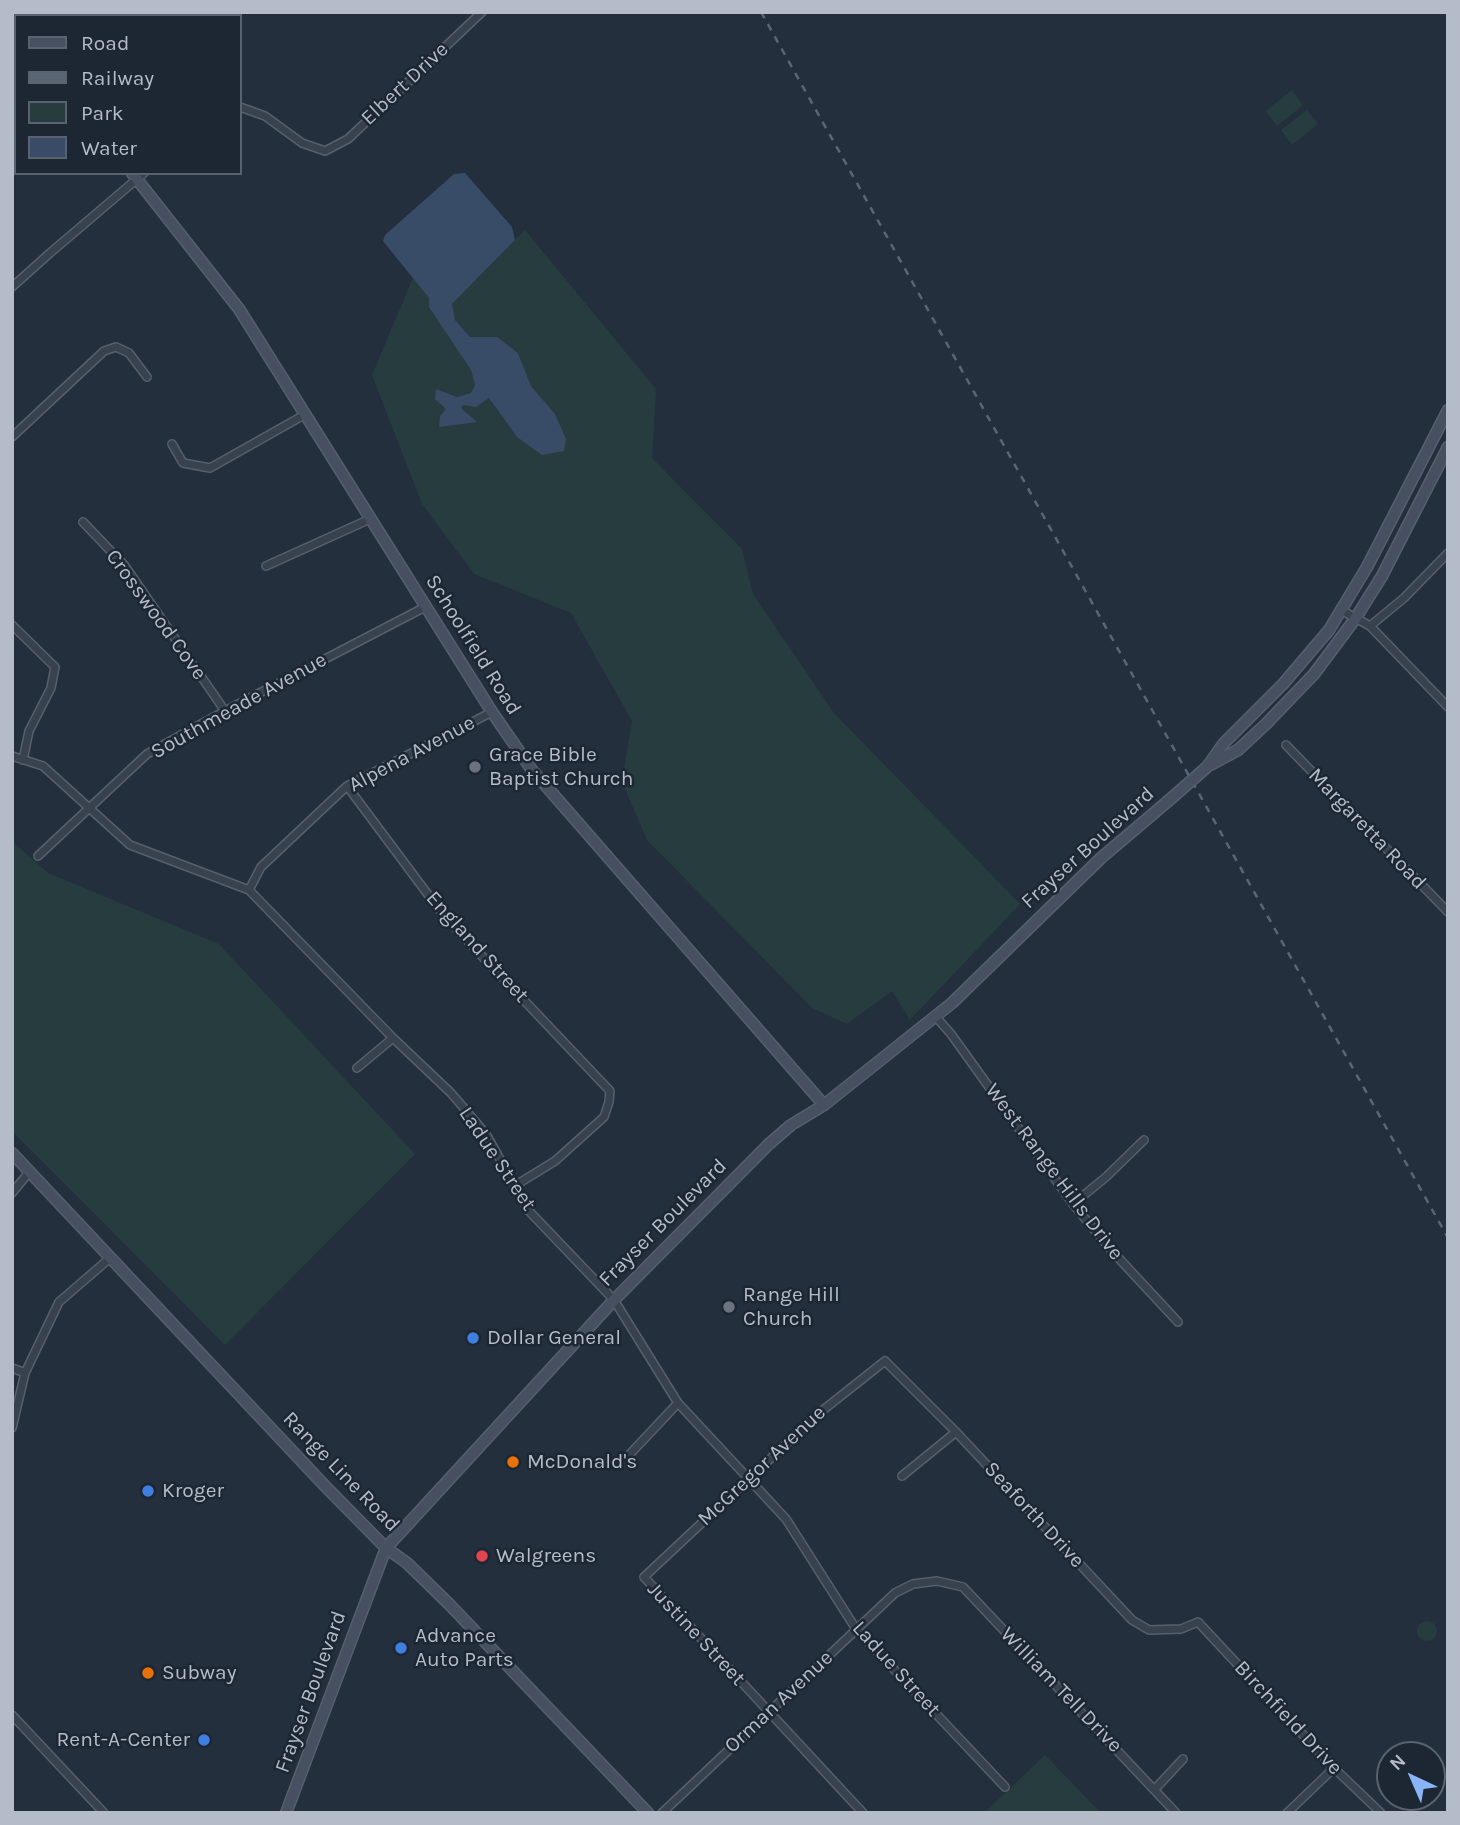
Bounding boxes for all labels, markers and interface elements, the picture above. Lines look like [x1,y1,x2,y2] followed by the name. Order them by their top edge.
[14,14,242,175] legend
[81,31,129,55] text: Road
[356,37,454,131] street label: Elbert Drive
[81,66,154,90] text: Railway
[81,101,124,125] text: Park
[81,136,137,160] text: Water
[100,545,212,685] street label: Crosswood Cove
[420,570,526,720] street label: Schoolfield Road
[147,647,331,765] street label: Southmeade Avenue
[345,710,479,798] street label: Alpena Avenue
[489,742,633,792] place label: Grace Bible Baptist Church
[467,759,483,775] marker: Grace Bible Baptist Church
[1303,763,1431,895] street label: Margaretta Road
[1016,782,1160,914] street label: Frayser Boulevard
[420,886,534,1008] street label: England Street
[979,1079,1129,1265] street label: West Range Hills Drive
[453,1102,541,1216] street label: Ladue Street
[594,1154,732,1292] street label: Frayser Boulevard
[743,1282,840,1332] place label: Range Hill Church
[721,1299,737,1315] marker: Range Hill Church
[487,1325,621,1351] place label: Dollar General
[465,1330,481,1346] marker: Dollar General
[693,1400,831,1532] street label: McGregor Avenue
[277,1407,405,1537] street label: Range Line Road
[527,1449,637,1475] place label: McDonald's
[505,1454,521,1470] marker: McDonald's
[978,1457,1090,1573] street label: Seaforth Drive
[162,1478,224,1504] place label: Kroger
[140,1483,156,1499] marker: Kroger
[496,1543,596,1569] place label: Walgreens
[474,1548,490,1564] marker: Walgreens
[642,1577,750,1691] street label: Justine Street
[270,1608,352,1776] street label: Frayser Boulevard
[847,1616,945,1722] street label: Ladue Street
[995,1622,1127,1758] street label: William Tell Drive
[415,1623,514,1673] place label: Advance Auto Parts
[393,1640,409,1656] marker: Advance Auto Parts
[720,1645,838,1759] street label: Orman Avenue
[1229,1656,1347,1780] street label: Birchfield Drive
[162,1660,236,1686] place label: Subway
[140,1665,156,1681] marker: Subway
[57,1727,190,1753] place label: Rent-A-Center
[196,1732,212,1748] marker: Rent-A-Center
[1376,1741,1446,1811] north arrow
[1385,1750,1410,1775] text: N

